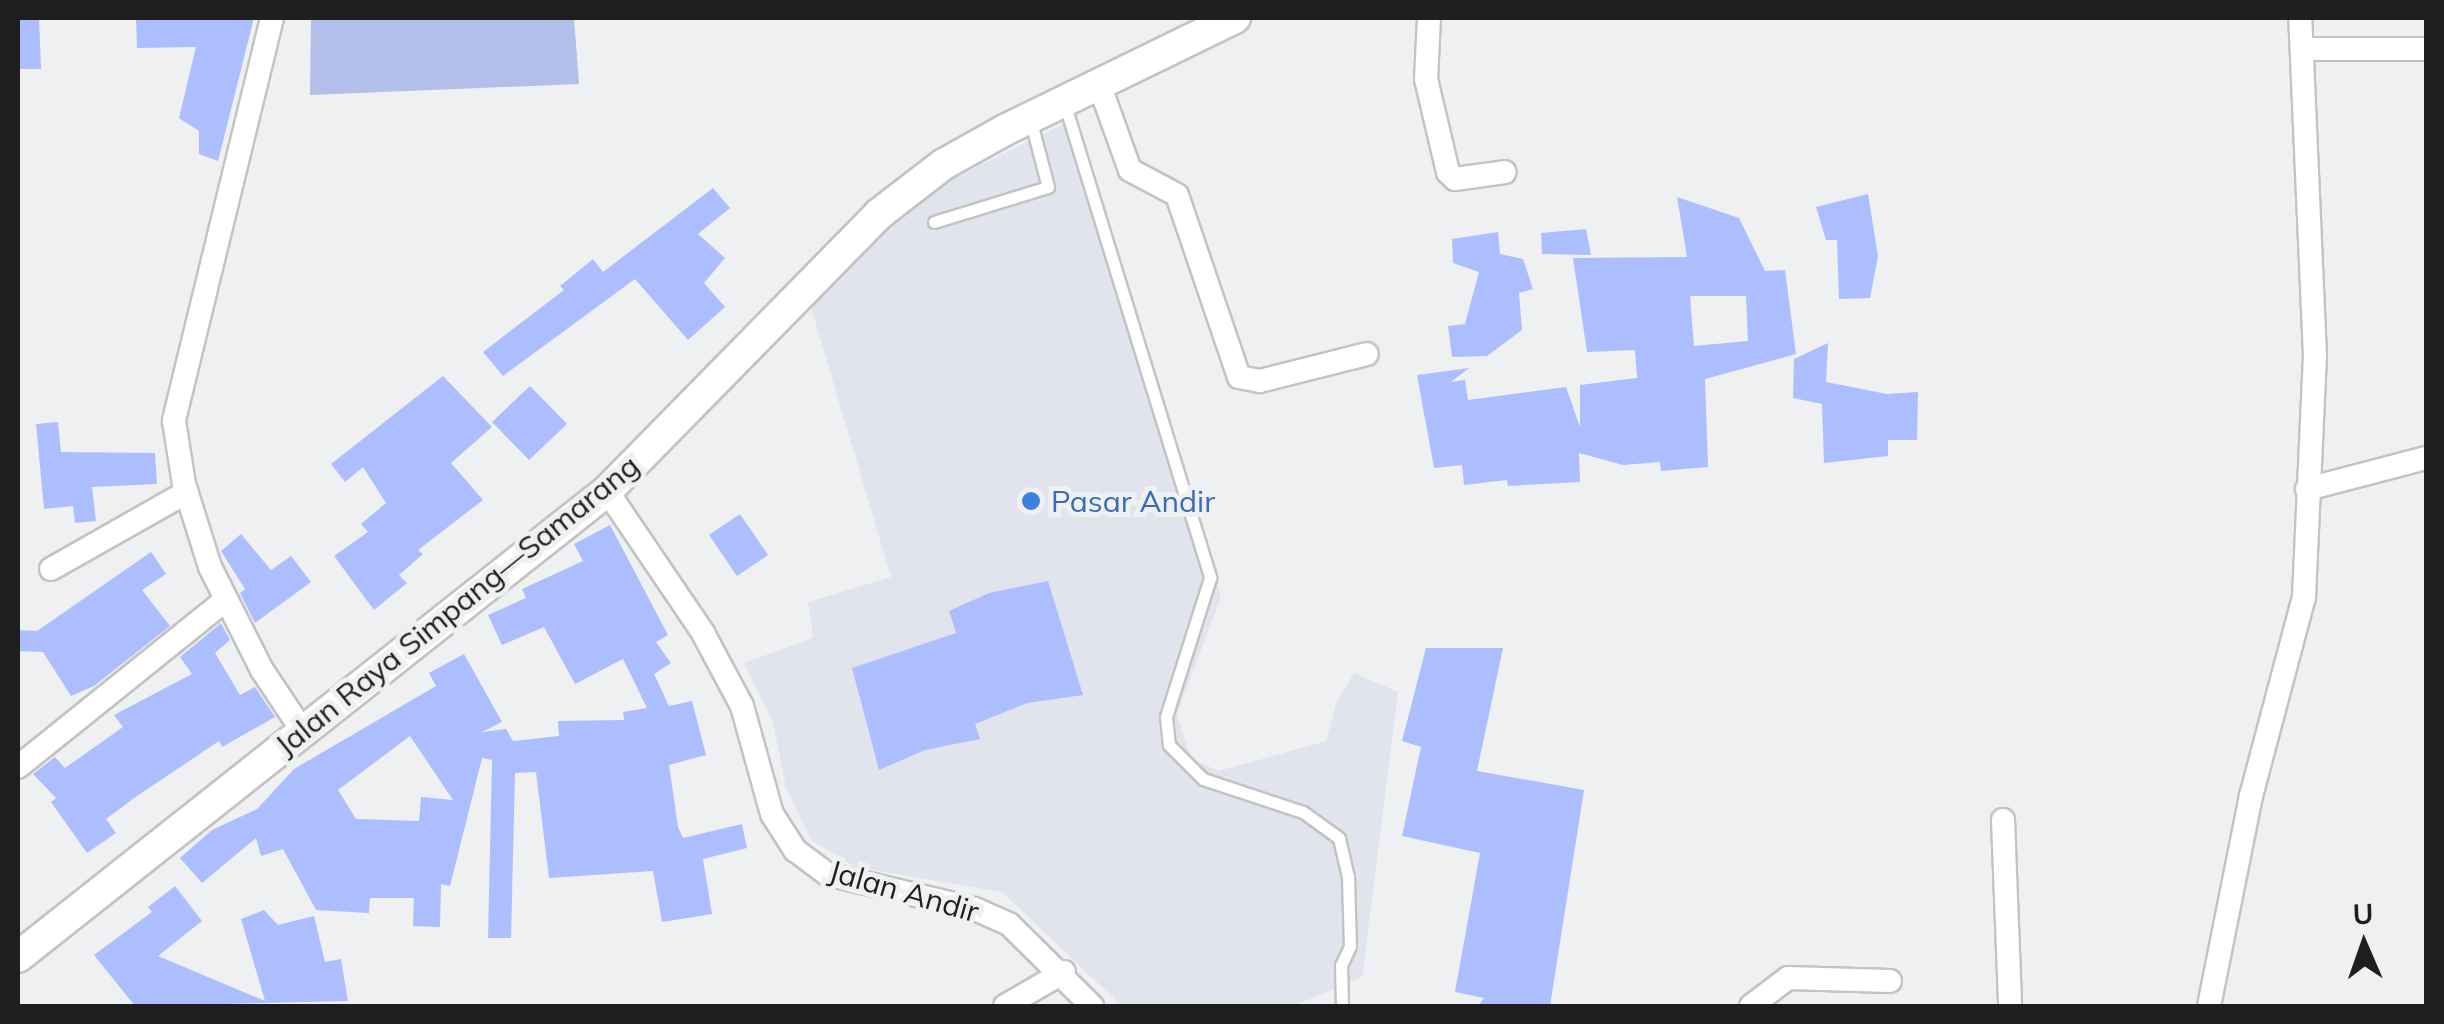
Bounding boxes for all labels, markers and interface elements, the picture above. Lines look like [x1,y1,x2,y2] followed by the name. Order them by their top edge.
[268,447,646,763] street label: Jalan Raya Simpang—Samarang
[1051,483,1215,519] place label: Pasar Andir
[1020,490,1042,512] marker: Pasar Andir
[825,852,983,930] street label: Jalan Andir
[2314,894,2414,994] north arrow
[2352,896,2374,931] text: U

